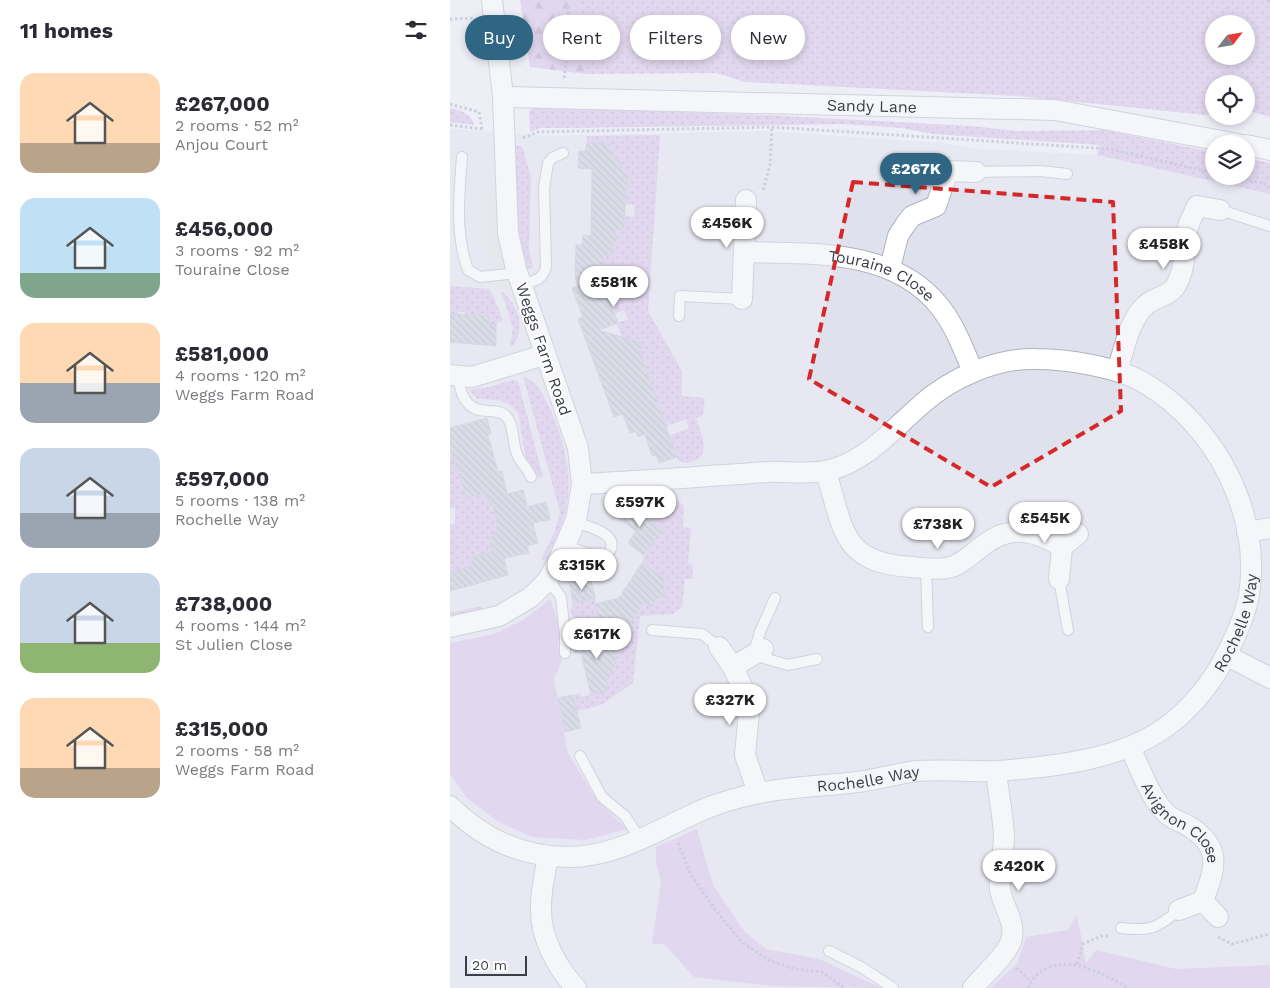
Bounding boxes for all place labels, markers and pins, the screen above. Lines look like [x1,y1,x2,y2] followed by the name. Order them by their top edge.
[881,152,951,195] pin: £267K
[692,206,762,249] pin: £456K
[1129,228,1199,270] pin: £458K
[579,266,649,308] pin: £581K
[605,486,675,528] pin: £597K
[1010,502,1080,544] pin: £545K
[903,508,973,550] pin: £738K
[547,548,617,591] pin: £315K
[562,618,632,660] pin: £617K
[695,684,765,726] pin: £327K
[984,850,1054,892] pin: £420K

